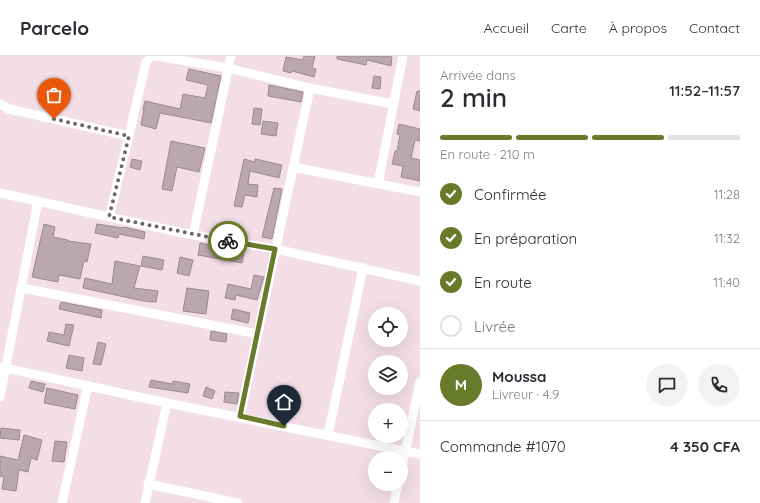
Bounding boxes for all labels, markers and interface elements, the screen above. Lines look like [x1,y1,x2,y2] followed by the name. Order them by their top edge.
[20,16,89,40] text: Parcelo
[483,19,529,37] text: Accueil
[551,19,587,37] text: Carte
[609,19,667,37] text: À propos
[689,19,740,37] text: Contact
[440,67,516,83] text: Arrivée dans
[37,78,71,119] pin
[440,81,507,114] text: 2 min
[669,81,740,100] text: 11:52–11:57
[43,84,65,106] icon: bag
[440,146,535,162] text: En route · 210 m
[440,183,462,205] icon: check
[474,185,547,204] text: Confirmée
[714,186,740,202] text: 11:28
[208,221,248,261] courier
[440,227,462,249] icon: check
[474,229,577,248] text: En préparation
[217,230,239,252] icon: bike
[714,230,740,246] text: 11:32
[440,271,462,293] icon: check
[474,273,532,292] text: En route
[713,274,740,290] text: 11:40
[368,307,408,491] map controls
[368,307,408,347] button: locate
[474,317,516,336] text: Livrée
[368,355,408,395] button: layers
[646,364,688,406] button: chat
[698,364,740,406] button: phone
[492,367,546,386] text: Moussa
[455,375,467,394] text: M
[267,385,301,426] pin
[492,386,559,402] text: Livreur · 4.9
[273,391,295,413] icon: home
[368,403,408,443] button: +
[440,437,566,456] text: Commande #1070
[670,437,740,456] text: 4 350 CFA
[368,451,408,491] button: −

